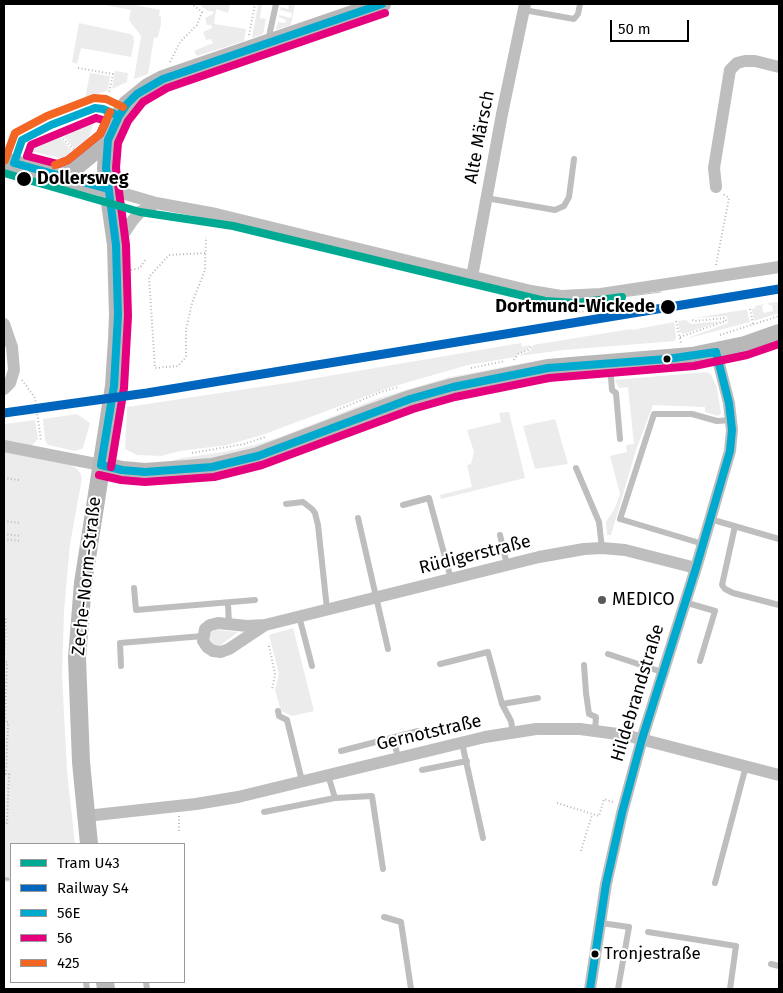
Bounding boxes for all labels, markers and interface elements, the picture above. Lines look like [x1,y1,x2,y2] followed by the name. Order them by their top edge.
[613,10,692,42] scale bar
[618,20,651,38] text: 50 m
[460,89,500,185] street label: Alte Märsch
[37,168,129,190] place label: Dollersweg
[15,170,33,188] marker: Dollersweg
[495,296,655,318] place label: Dortmund-Wickede
[659,298,677,316] marker: Dortmund-Wickede
[662,354,672,364] unlabelled marker
[68,495,106,657] street label: Zeche-Norm-Straße
[417,531,533,579] street label: Rüdigerstraße
[612,589,675,611] place label: MEDICO
[596,594,608,606] marker: MEDICO
[607,622,669,764] street label: Hildebrandstraße
[374,710,484,756] street label: Gernotstraße
[10,843,185,983] legend
[57,854,120,872] text: Tram U43
[57,879,129,897] text: Railway S4
[57,904,81,922] text: 56E
[57,929,73,947] text: 56
[604,944,701,964] place label: Tronjestraße
[590,949,600,959] marker: Tronjestraße
[57,954,80,972] text: 425

